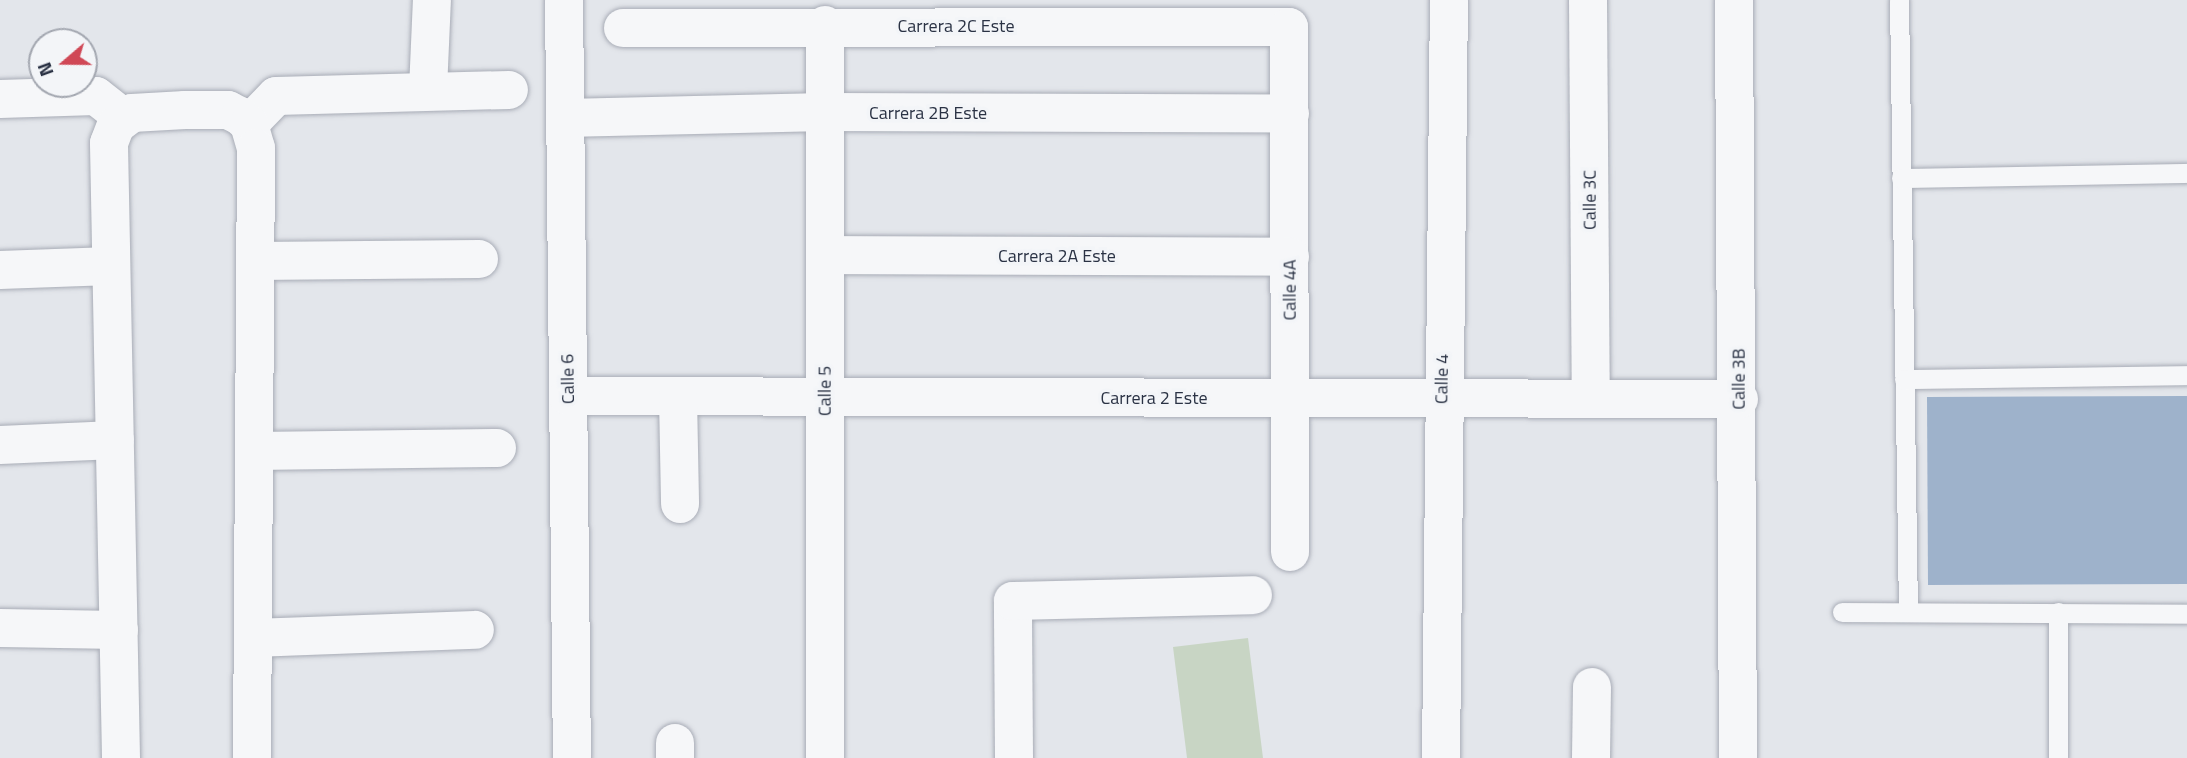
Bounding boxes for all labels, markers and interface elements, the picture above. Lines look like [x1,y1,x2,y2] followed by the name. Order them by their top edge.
[898,15,1014,37] street label: Carrera 2C Este
[28,28,98,98] north arrow
[29,59,61,81] text: N
[869,102,987,124] street label: Carrera 2B Este
[1579,170,1601,230] street label: Calle 3C
[998,245,1116,267] street label: Carrera 2A Este
[1279,260,1301,320] street label: Calle 4A
[1728,348,1750,410] street label: Calle 3B
[557,354,579,404] street label: Calle 6
[1431,354,1453,404] street label: Calle 4
[814,366,836,416] street label: Calle 5
[1100,387,1208,409] street label: Carrera 2 Este

